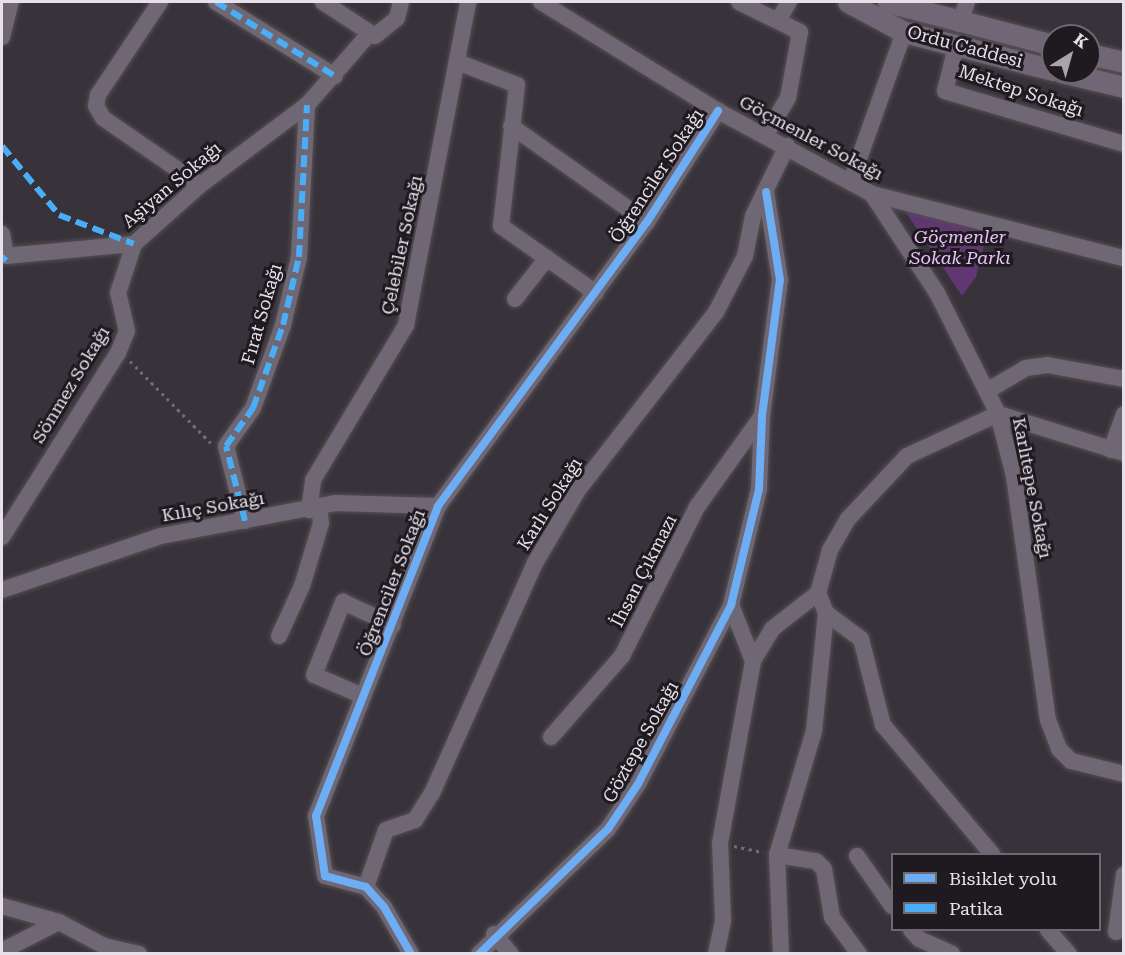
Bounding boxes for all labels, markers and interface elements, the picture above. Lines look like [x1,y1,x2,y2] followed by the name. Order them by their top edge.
[905,21,1025,73] street label: Ordu Caddesi
[1041,24,1101,84] north arrow
[1070,29,1092,52] text: K
[956,61,1086,121] street label: Mektep Sokağı
[735,91,887,185] street label: Göçmenler Sokağı
[606,105,708,247] street label: Öğrenciler Sokağı
[118,137,226,233] street label: Aşiyan Sokağı
[377,173,427,317] street label: Çelebiler Sokağı
[909,227,1011,270] park label: Göçmenler Sokak Parkı
[237,261,287,367] street label: Fırat Sokağı
[28,323,114,447] street label: Sönmez Sokağı
[1008,416,1056,560] street label: Karlıtepe Sokağı
[513,454,587,554] street label: Karlı Sokağı
[160,487,266,527] street label: Kılıç Sokağı
[354,507,430,659] street label: Öğrenciler Sokağı
[606,511,682,631] street label: İhsan Çıkmazı
[599,677,683,807] street label: Göztepe Sokağı
[891,853,1101,931] legend
[949,868,1057,889] text: Bisiklet yolu
[949,898,1003,919] text: Patika

